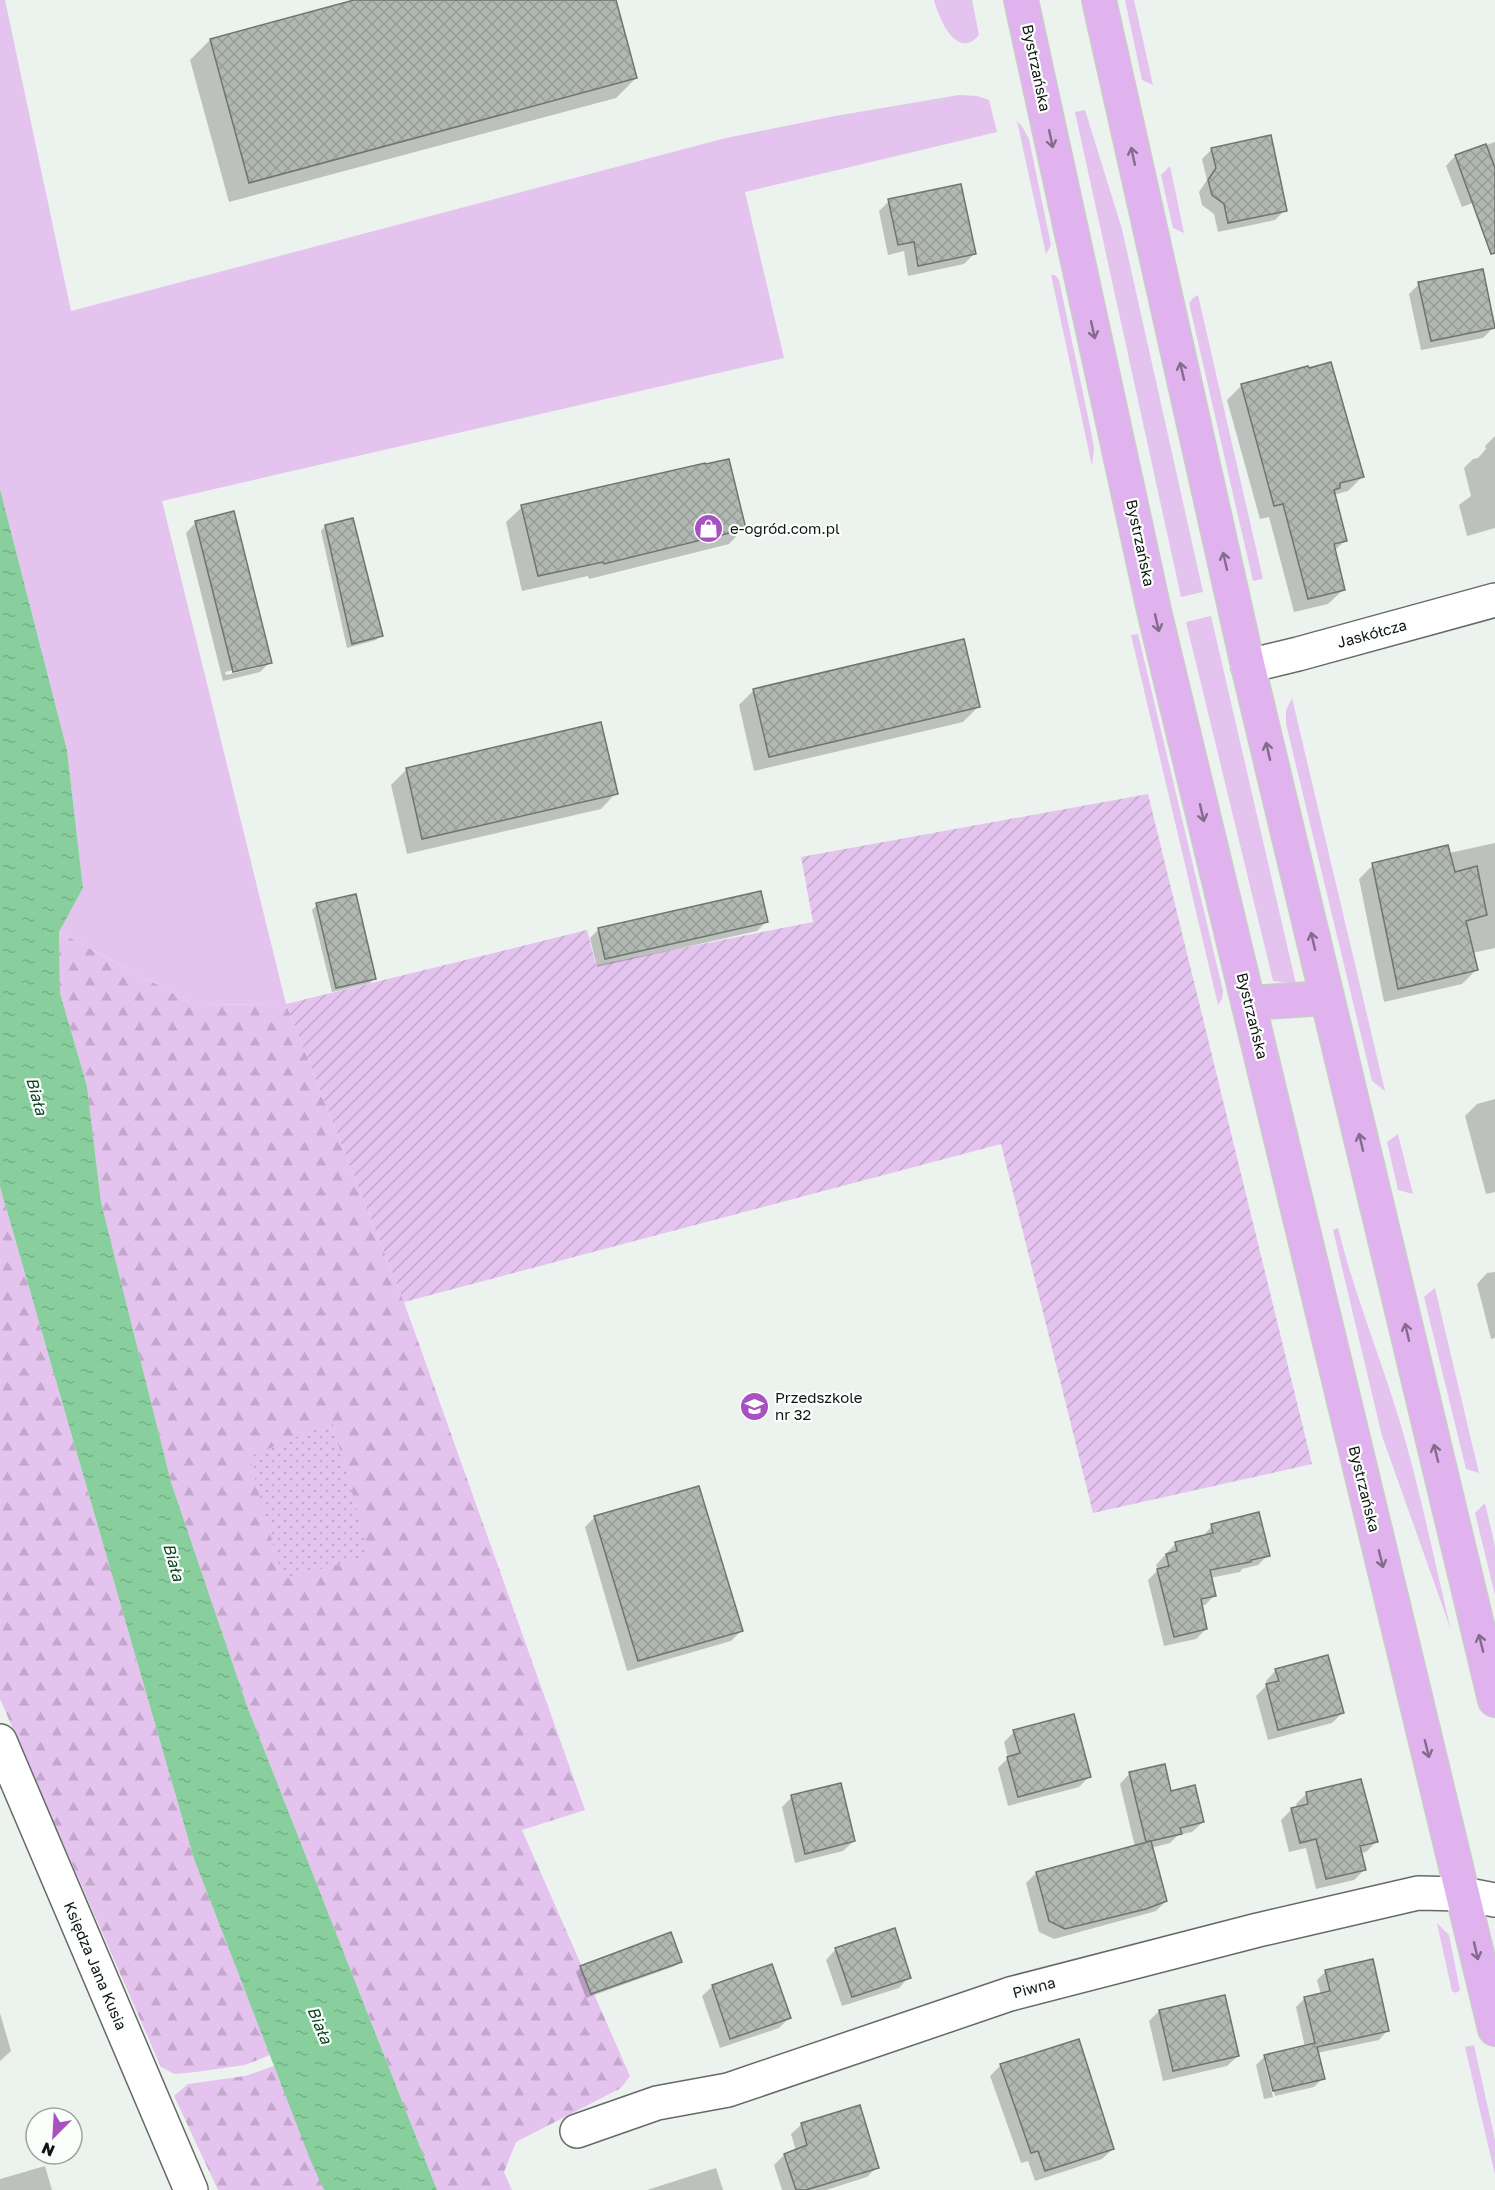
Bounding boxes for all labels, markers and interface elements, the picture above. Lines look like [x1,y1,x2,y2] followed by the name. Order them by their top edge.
[1019,23,1055,113] street label: Bystrzańska
[1046,129,1057,148] one-way arrow
[1127,146,1138,166] one-way arrow
[1088,319,1099,339] one-way arrow
[1175,362,1187,381] one-way arrow
[1123,498,1159,588] street label: Bystrzańska
[693,513,725,545] shop icon: e-ogród.com.pl
[730,519,840,537] place label: e-ogród.com.pl
[1219,552,1230,571] one-way arrow
[1152,613,1163,632] one-way arrow
[1335,615,1409,651] street label: Jaskółcza
[1262,742,1274,761] one-way arrow
[1196,803,1208,822] one-way arrow
[1307,932,1319,951] one-way arrow
[1234,971,1272,1061] street label: Bystrzańska
[22,1075,52,1118] water label: Biała
[1355,1133,1367,1152] one-way arrow
[1400,1323,1412,1342] one-way arrow
[775,1388,863,1423] place label: Przedszkole nr 32
[738,1391,770,1423] school or university icon: Przedszkole nr 32
[1346,1444,1384,1534] street label: Bystrzańska
[1429,1444,1441,1463] one-way arrow
[159,1541,189,1584] water label: Biała
[1376,1550,1388,1569] one-way arrow
[1475,1634,1487,1653] one-way arrow
[1422,1739,1434,1758] one-way arrow
[61,1899,131,2033] street label: Księdza Jana Kusia
[1471,1941,1483,1960] one-way arrow
[1010,1973,1057,2001] street label: Piwna
[303,2003,337,2048] water label: Biała
[24,2106,84,2166] north arrow
[38,2138,58,2161] text: N

